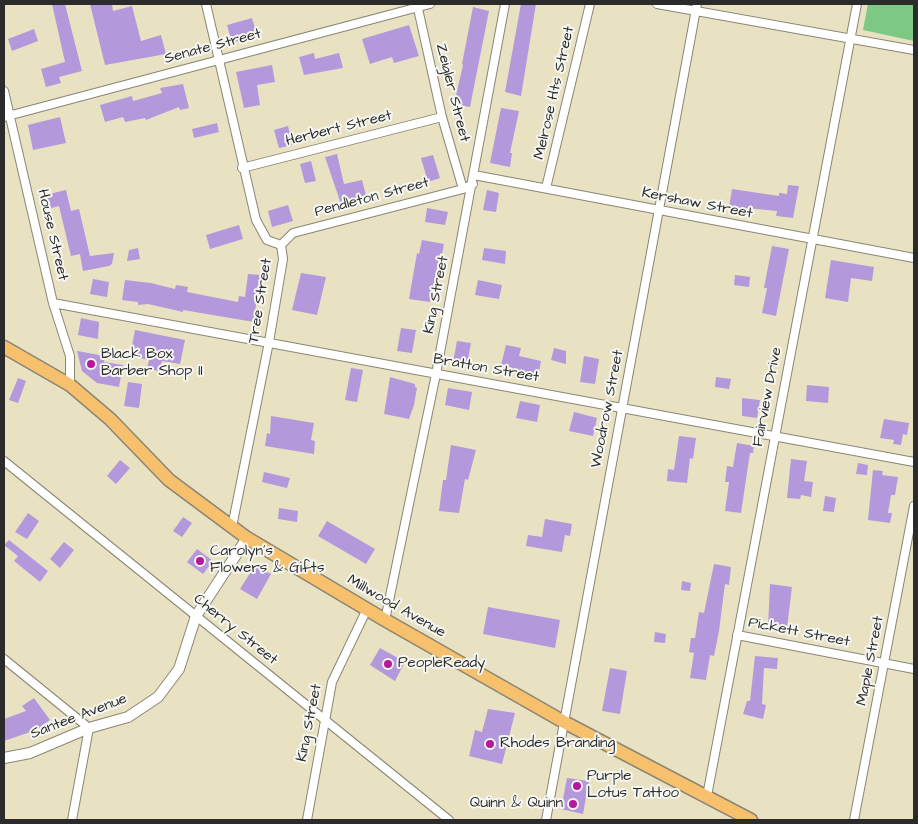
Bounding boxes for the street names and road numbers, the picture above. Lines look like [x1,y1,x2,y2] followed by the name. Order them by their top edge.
[163,25,263,69] street label: Senate Street
[531,25,579,161] street label: Melrose Hts Street
[431,42,473,144] street label: Zeigler Street
[284,107,394,151] street label: Herbert Street
[313,174,431,222] street label: Pendleton Street
[640,184,754,224] street label: Kershaw Street
[33,188,71,282] street label: House Street
[421,255,453,335] street label: King Street
[245,257,277,345] street label: Tree Street
[750,346,786,448] street label: Fairview Drive
[588,348,628,470] street label: Woodrow Street
[432,351,540,387] street label: Bratton Street
[344,571,448,643] street label: Millwood Avenue
[189,591,281,669] street label: Cherry Street
[747,614,851,652] street label: Pickett Street
[853,615,889,707] street label: Maple Street
[294,683,326,763] street label: King Street
[28,690,130,744] street label: Santee Avenue

